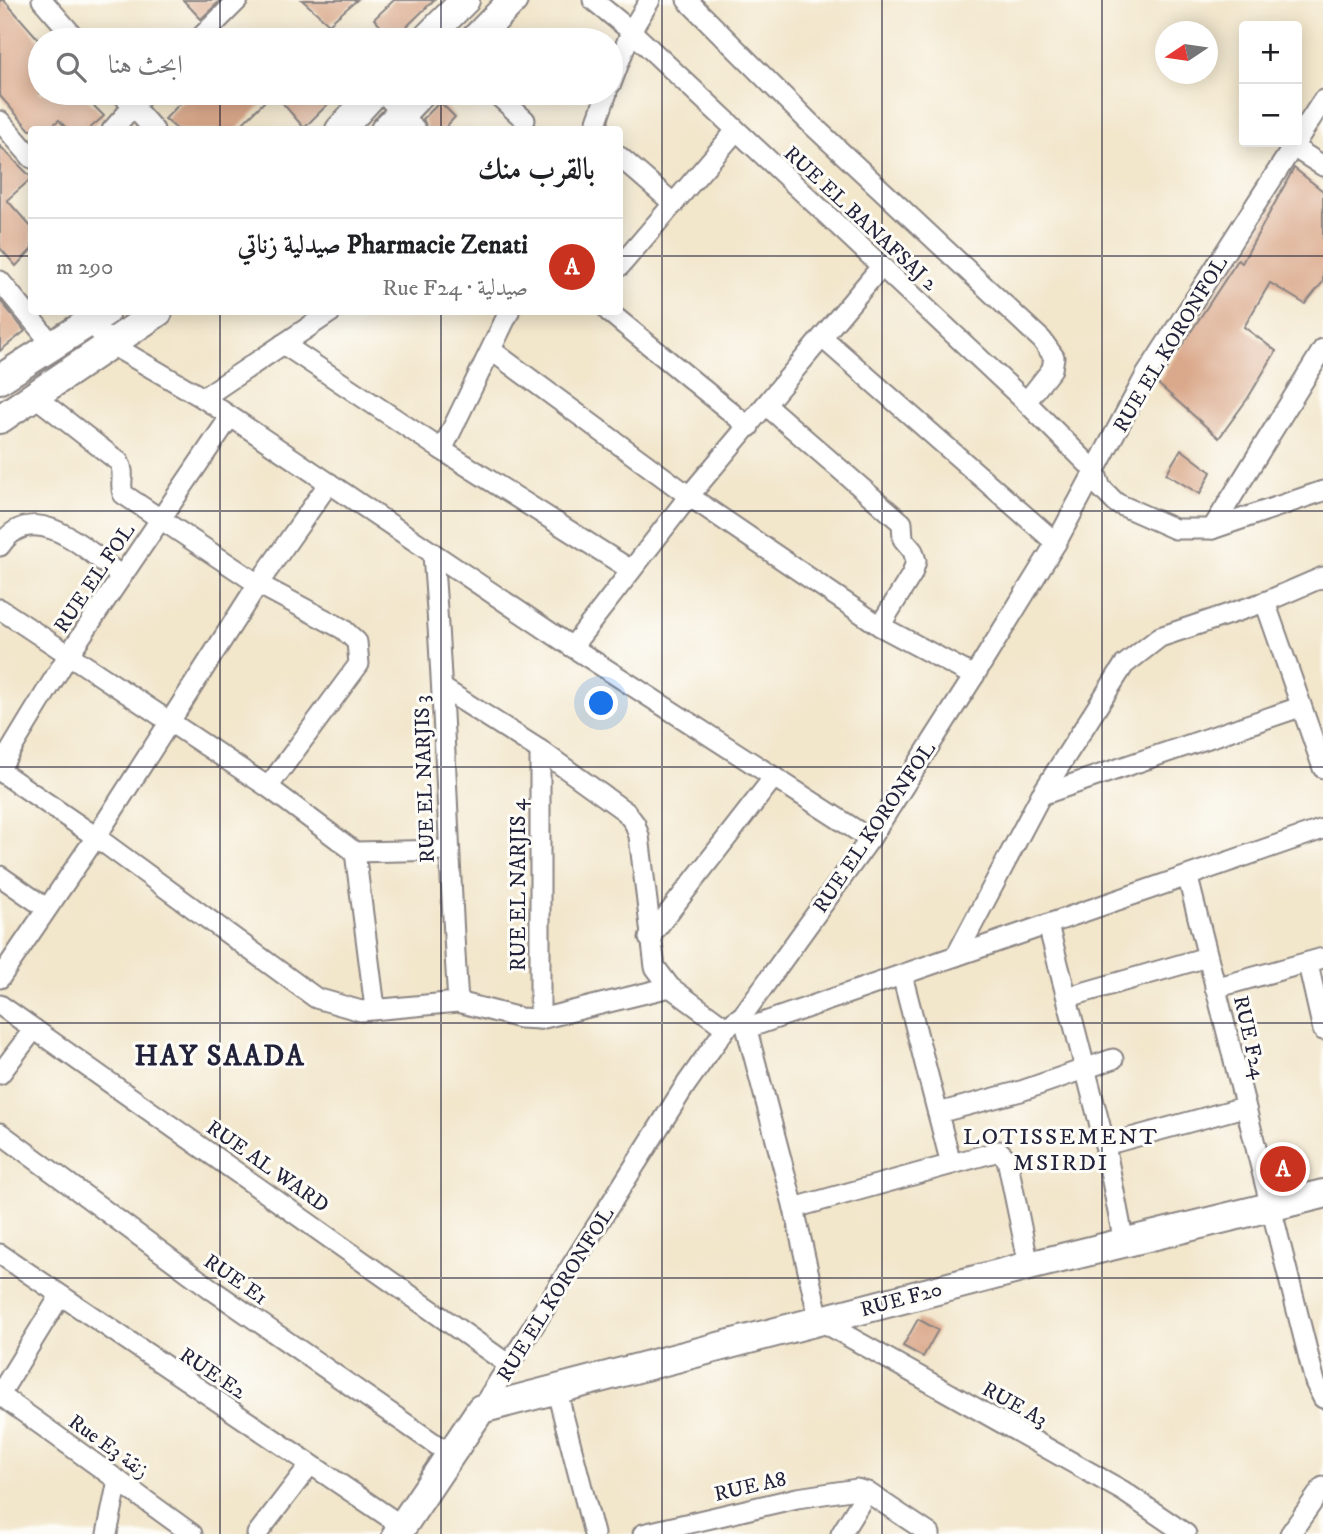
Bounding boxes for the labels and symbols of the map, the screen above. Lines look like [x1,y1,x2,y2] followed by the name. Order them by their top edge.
[1155,21,1218,84] north arrow
[778,141,943,297] street label: RUE EL BANAFSAJ 2
[1108,252,1234,437] street label: RUE EL KORONFOL
[49,519,141,638] street label: RUE EL FOL
[584,686,618,720] your location
[409,695,441,863] street label: RUE EL NARJIS 3
[808,737,942,918] street label: RUE EL KORONFOL
[506,798,532,971] street label: RUE EL NARJIS 4
[1227,993,1271,1082] street label: RUE F24
[134,1039,306,1074] district label: HAY SAADA
[201,1115,334,1219] street label: RUE AL WARD
[963,1123,1159,1178] district label: LOTISSEMENT MSIRDI
[1260,1143,1306,1195] pin: A
[492,1202,620,1387] street label: RUE EL KORONFOL
[199,1249,272,1311] street label: RUE E1
[857,1277,945,1323] street label: RUE F20
[174,1342,251,1406] street label: RUE E2
[977,1376,1052,1433] street label: RUE A3
[63,1409,154,1485] street label: Rue E3 زنقة
[712,1466,789,1508] street label: RUE A8

